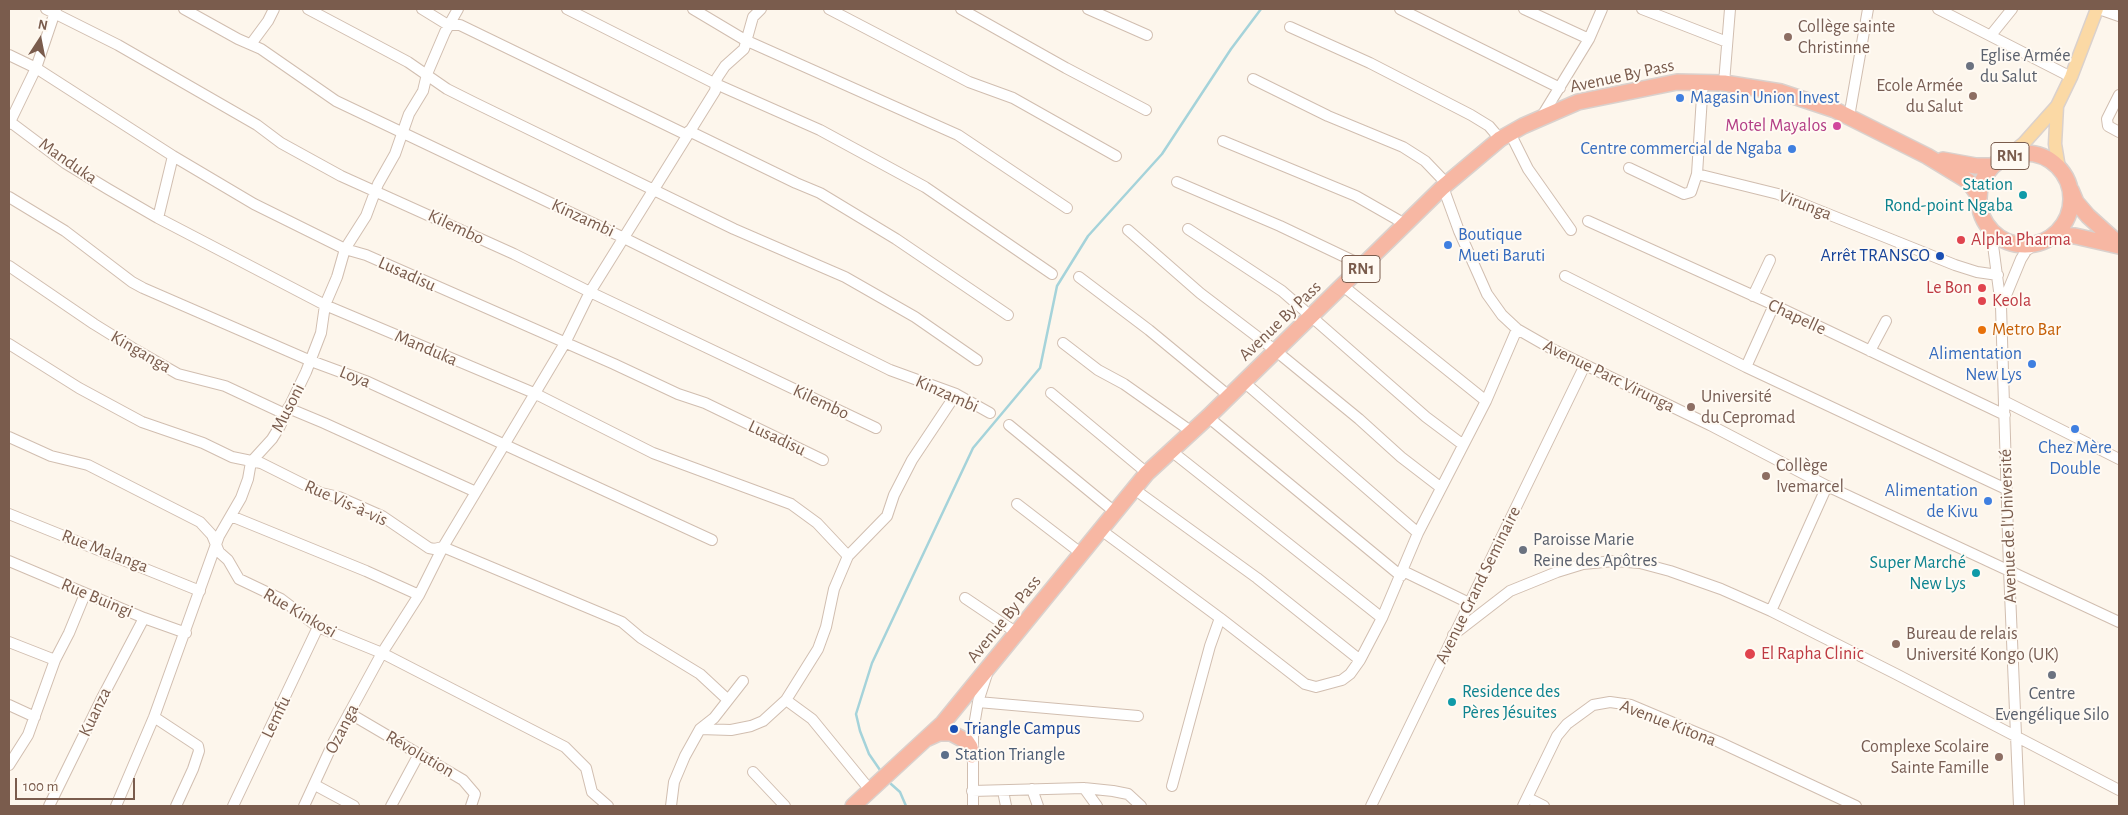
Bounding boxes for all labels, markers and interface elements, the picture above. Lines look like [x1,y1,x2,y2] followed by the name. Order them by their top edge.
[15,15,65,65] north arrow
[1798,16,1895,58] place label: Collège sainte Christinne
[37,17,49,33] text: N
[1782,31,1794,43] marker: Collège sainte Christinne
[1980,45,2070,88] place label: Eglise Armée du Salut
[1568,54,1676,98] street label: Avenue By Pass
[1964,60,1976,72] marker: Eglise Armée du Salut
[1876,75,1963,118] place label: Ecole Armée du Salut
[1690,87,1840,109] place label: Magasin Union Invest
[1967,90,1979,102] marker: Ecole Armée du Salut
[1674,92,1686,104] marker: Magasin Union Invest
[1725,115,1827,137] place label: Motel Mayalos
[1831,120,1843,132] marker: Motel Mayalos
[35,133,101,189] street label: Manduka
[1580,138,1782,160] place label: Centre commercial de Ngaba
[1991,142,2029,170] road number: RN1
[1786,143,1798,155] marker: Centre commercial de Ngaba
[1884,174,2013,216] place label: Station Rond-point Ngaba
[1775,185,1835,225] street label: Virunga
[2017,189,2029,201] marker: Station Rond-point Ngaba
[548,194,618,242] street label: Kinzambi
[425,205,487,249] street label: Kilembo
[1458,224,1545,266] place label: Boutique Mueti Baruti
[1971,229,2071,251] place label: Alpha Pharma
[1955,234,1967,246] marker: Alpha Pharma
[1442,239,1454,251] marker: Boutique Mueti Baruti
[1820,245,1930,267] place label: Arrêt TRANSCO
[1934,250,1946,262] marker: Arrêt TRANSCO
[375,252,439,296] street label: Lusadisu
[1342,255,1380,282] road number: RN1
[1234,276,1326,366] street label: Avenue By Pass
[1926,277,1972,299] place label: Le Bon
[1976,282,1988,294] marker: Le Bon
[1992,290,2031,312] place label: Keola
[1764,294,1830,340] street label: Chapelle
[1976,295,1988,307] marker: Keola
[1992,319,2061,341] place label: Metro Bar
[1976,324,1988,336] marker: Metro Bar
[391,325,461,371] street label: Manduka
[107,326,175,378] street label: Kinganga
[1540,335,1678,417] street label: Avenue Parc Virunga
[1929,343,2022,386] place label: Alimentation New Lys
[2026,358,2038,370] marker: Alimentation New Lys
[336,361,374,393] street label: Loya
[912,370,982,418] street label: Kinzambi
[267,380,309,436] street label: Musoni
[790,380,852,424] street label: Kilembo
[1701,386,1795,428] place label: Université du Cepromad
[1685,401,1697,413] marker: Université du Cepromad
[745,415,809,461] street label: Lusadisu
[2069,423,2081,435] marker: Chez Mère Double
[2038,437,2112,479] place label: Chez Mère Double
[1995,449,2021,603] street label: Avenue de l'Université
[1776,455,1844,498] place label: Collège Ivemarcel
[1760,470,1772,482] marker: Collège Ivemarcel
[301,475,391,531] street label: Rue Vis-à-vis
[1885,480,1978,522] place label: Alimentation de Kivu
[1982,495,1994,507] marker: Alimentation de Kivu
[1430,503,1526,667] street label: Avenue Grand Seminaire
[59,525,151,577] street label: Rue Malanga
[1533,529,1657,572] place label: Paroisse Marie Reine des Apôtres
[1517,544,1529,556] marker: Paroisse Marie Reine des Apôtres
[1870,552,1966,594] place label: Super Marché New Lys
[1970,567,1982,579] marker: Super Marché New Lys
[962,571,1046,667] street label: Avenue By Pass
[58,573,136,623] street label: Rue Buingi
[259,583,341,643] street label: Rue Kinkosi
[1906,623,2060,666] place label: Bureau de relais Université Kongo (UK)
[1890,638,1902,650] marker: Bureau de relais Université Kongo (UK)
[1761,643,1864,665] place label: El Rapha Clinic
[1743,647,1757,661] marker: El Rapha Clinic
[2046,669,2058,681] marker: Centre Evengélique Silo
[1462,681,1560,724] place label: Residence des Pères Jésuites
[1995,683,2109,726] place label: Centre Evengélique Silo
[74,684,116,740] street label: Kuanza
[257,692,295,742] street label: Lemfu
[1617,695,1719,751] street label: Avenue Kitona
[1446,696,1458,708] marker: Residence des Pères Jésuites
[320,700,364,758] street label: Ozanga
[964,718,1081,740] place label: Triangle Campus
[948,723,960,735] marker: Triangle Campus
[382,726,458,782] street label: Révolution
[1861,736,1989,779] place label: Complexe Scolaire Sainte Famille
[955,744,1065,766] place label: Station Triangle
[939,749,951,761] marker: Station Triangle
[1993,751,2005,763] marker: Complexe Scolaire Sainte Famille
[18,768,138,800] scale bar
[23,779,58,794] text: 100 m

